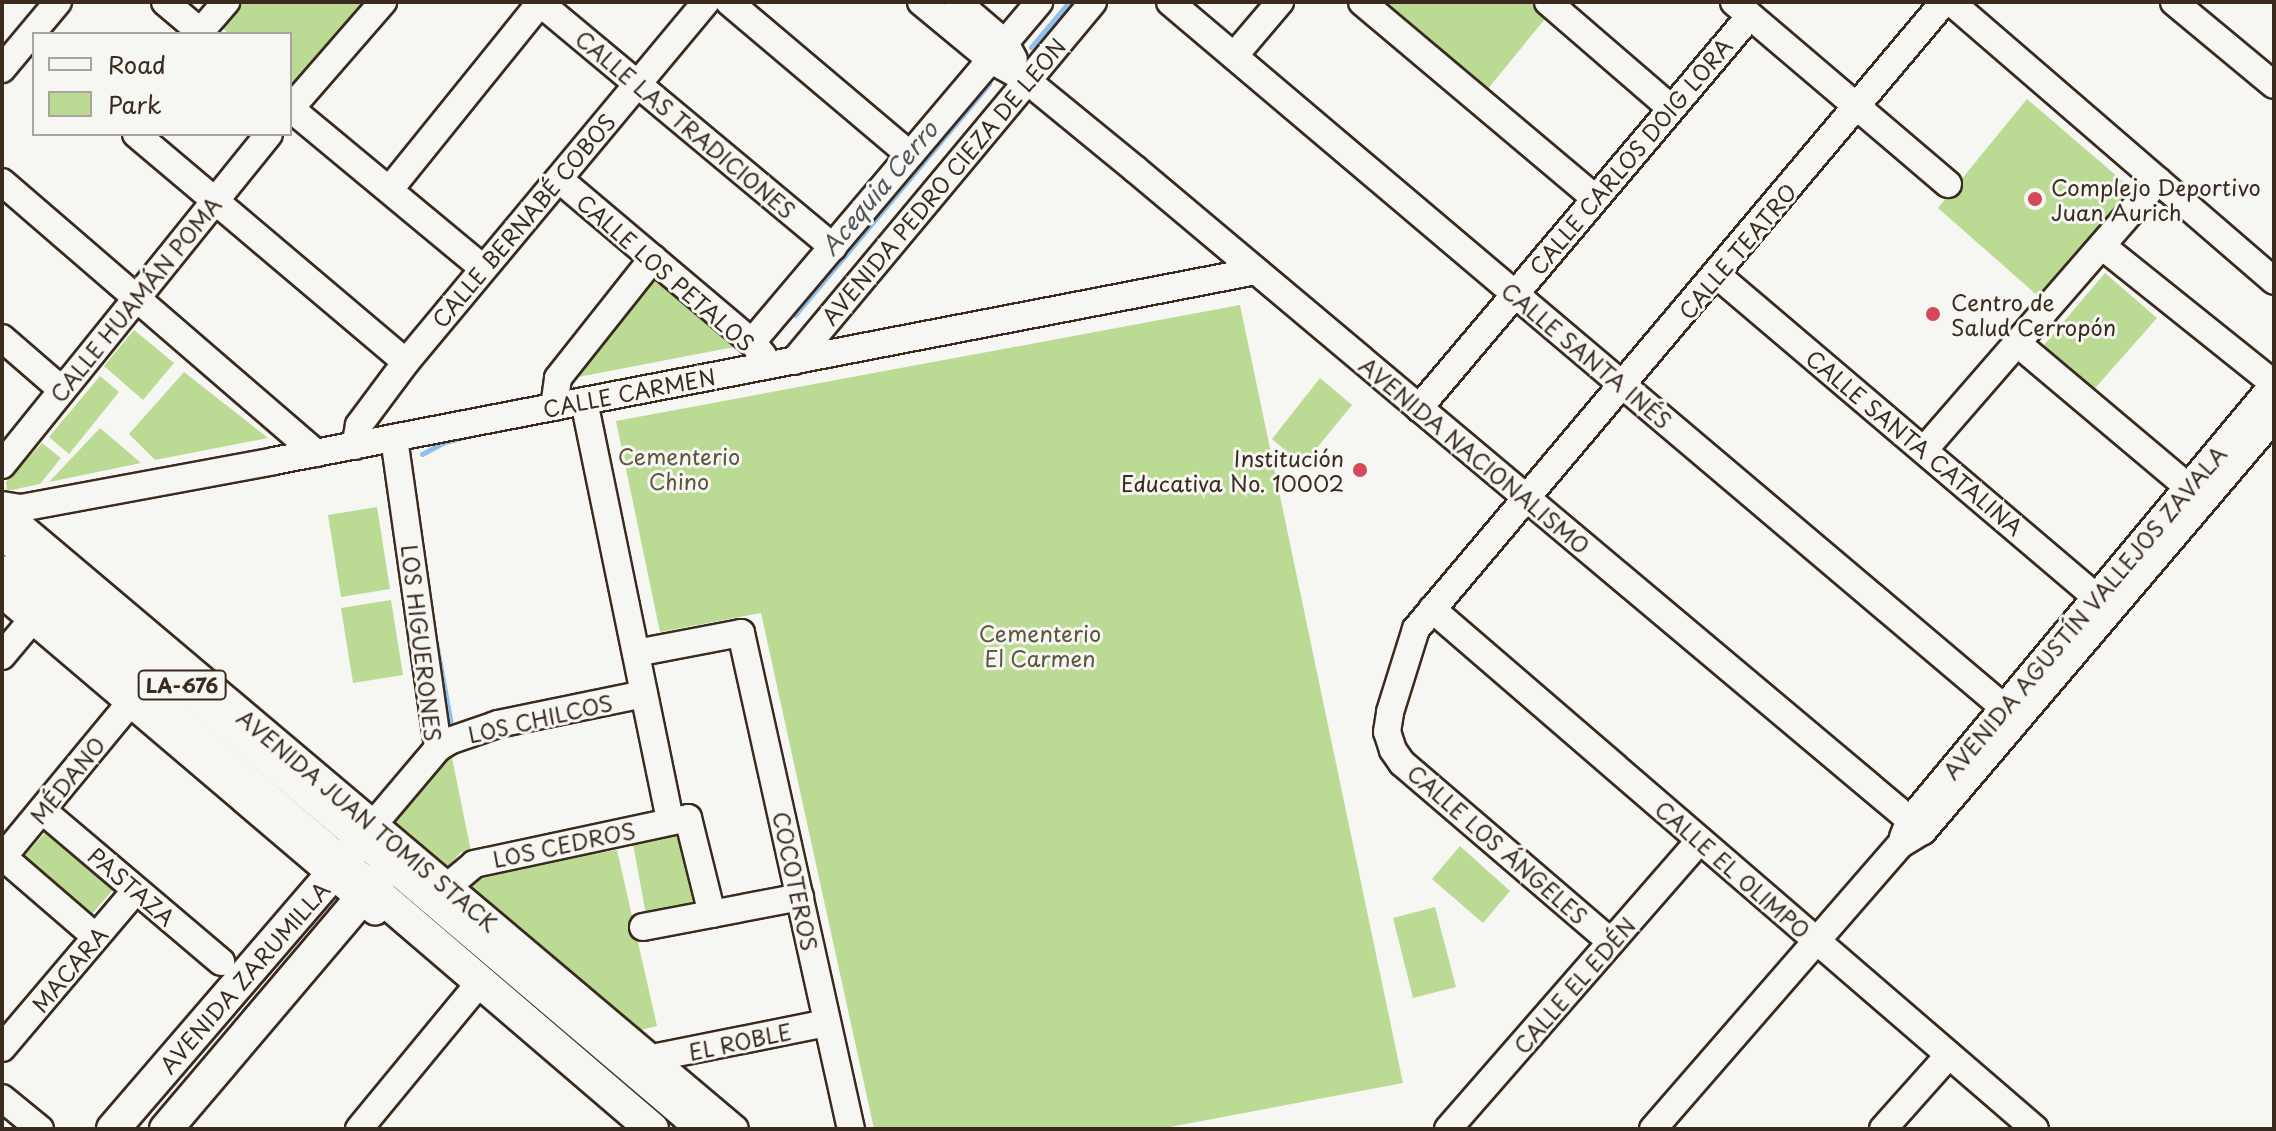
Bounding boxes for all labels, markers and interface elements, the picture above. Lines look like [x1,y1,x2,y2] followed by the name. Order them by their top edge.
[569,23,803,225] street label: CALLE LAS TRADICIONES
[814,31,1072,331] street label: AVENIDA PEDRO CIEZA DE LEON
[1522,31,1738,281] street label: CALLE CARLOS DOIG LORA
[32,32,292,136] legend
[108,46,166,82] text: Road
[108,86,162,122] text: Park
[425,107,621,333] street label: CALLE BERNABÉ COBOS
[815,115,943,261] water label: Acequia Cerro
[2051,173,2261,224] place label: Complejo Deportivo Juan Aurich
[1672,177,1802,325] street label: CALLE TEATRO
[570,186,762,358] street label: CALLE LOS PETALOS
[44,190,226,408] street label: CALLE HUAMÁN POMA
[2026,190,2044,208] marker: Complejo Deportivo Juan Aurich
[1496,276,1678,434] street label: CALLE SANTA INÉS
[1951,288,2116,340] place label: Centro de Salud Cerropón
[1922,303,1944,325] marker: Centro de Salud Cerropón
[1800,343,2030,541] street label: CALLE SANTA CATALINA
[1356,352,1594,558] street label: AVENIDA NACIONALISMO
[539,362,719,422] street label: CALLE CARMEN
[1937,440,2231,784] street label: AVENIDA AGUSTÍN VALLEJOS ZAVALA
[618,442,740,494] park label: Cementerio Chino
[1121,444,1344,496] place label: Institución Educativa No. 10002
[1351,461,1369,479] marker: Institución Educativa No. 10002
[397,543,447,743] street label: LOS HIGUERONES
[979,619,1101,670] park label: Cementerio El Carmen
[136,669,228,701] road number: LA-676
[465,688,615,748] street label: LOS CHILCOS
[232,703,504,937] street label: AVENIDA JUAN TOMIS STACK
[24,731,110,829] street label: MÉDANO
[1400,756,1596,932] street label: CALLE LOS ÁNGELES
[1649,794,1817,944] street label: CALLE EL OLIMPO
[768,809,824,953] street label: COCOTEROS
[490,816,638,872] street label: LOS CEDROS
[83,841,181,931] street label: PASTAZA
[155,877,333,1077] street label: AVENIDA ZARUMILLA
[1507,910,1641,1060] street label: CALLE EL EDÉN
[26,921,112,1017] street label: MACARA
[685,1017,795,1065] street label: EL ROBLE

